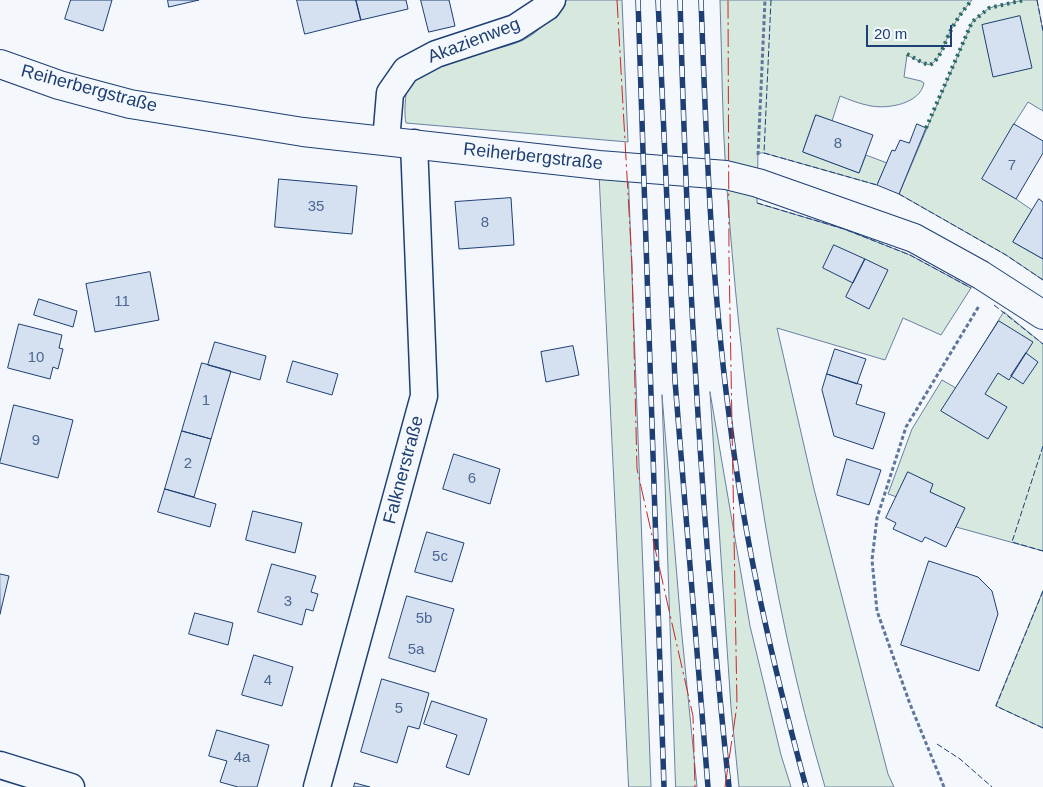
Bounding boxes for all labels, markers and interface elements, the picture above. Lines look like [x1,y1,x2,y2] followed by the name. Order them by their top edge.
[425,14,523,68] street label: Akazienweg
[868,15,954,47] scale bar
[874,25,907,42] text: 20 m
[19,60,159,118] street label: Reiherbergstraße
[834,135,842,153] house number: 8
[462,139,604,175] street label: Reiherbergstraße
[1008,157,1016,175] house number: 7
[308,198,324,216] house number: 35
[481,214,489,232] house number: 8
[114,293,130,311] house number: 11
[28,349,44,367] house number: 10
[202,392,210,410] house number: 1
[379,414,429,526] street label: Falknerstraße
[32,432,40,450] house number: 9
[184,455,192,473] house number: 2
[468,470,476,488] house number: 6
[432,548,448,566] house number: 5c
[284,593,292,611] house number: 3
[416,610,432,628] house number: 5b
[408,641,424,659] house number: 5a
[264,672,272,690] house number: 4
[395,700,403,718] house number: 5
[234,749,250,767] house number: 4a

